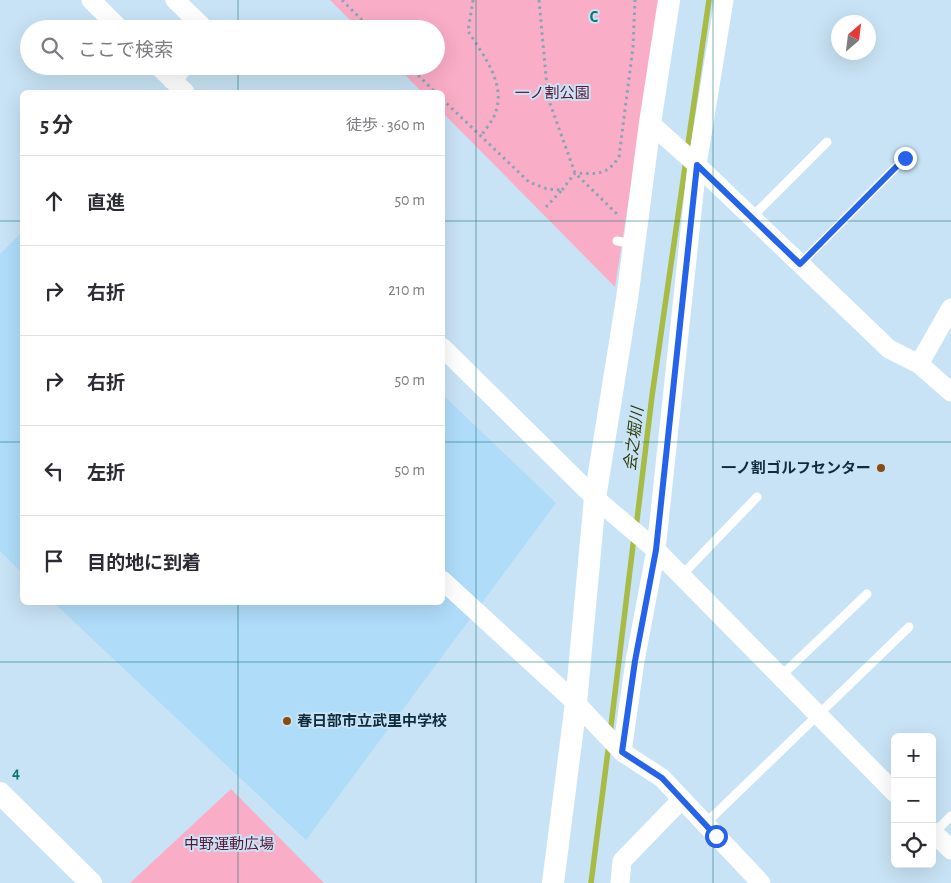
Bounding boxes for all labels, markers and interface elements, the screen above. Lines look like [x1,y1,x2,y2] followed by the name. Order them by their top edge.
[590,9,599,25] text: C
[831,15,876,60] north arrow
[20,20,445,75] search box
[38,34,66,62] icon: search
[78,41,173,60] text: ここで検索
[514,85,590,101] park label: 一ノ割公園
[40,115,73,136] text: 5 分
[346,117,425,133] text: 徒歩 · 360 m
[894,147,917,170] route end
[40,187,68,215] icon: ahead
[394,192,425,208] text: 50 m
[87,194,125,213] text: 直進
[40,277,68,305] icon: right
[388,282,425,298] text: 210 m
[87,284,125,303] text: 右折
[40,367,68,395] icon: right
[394,372,425,388] text: 50 m
[87,374,125,393] text: 右折
[621,404,646,472] water label: 会之堀川
[40,457,68,485] icon: left
[721,460,871,476] place label: 一ノ割ゴルフセンター
[394,462,425,478] text: 50 m
[875,462,887,474] marker: 一ノ割ゴルフセンター
[87,464,125,483] text: 左折
[40,547,68,575] icon: arrive
[87,554,201,573] text: 目的地に到着
[297,713,447,729] place label: 春日部市立武里中学校
[281,715,293,727] marker: 春日部市立武里中学校
[891,733,936,868] map controls
[891,733,936,778] button: +
[12,765,20,781] text: 4
[891,778,936,823] button: −
[891,823,936,868] button: locate
[705,825,728,848] route start
[184,836,274,852] park label: 中野運動広場

